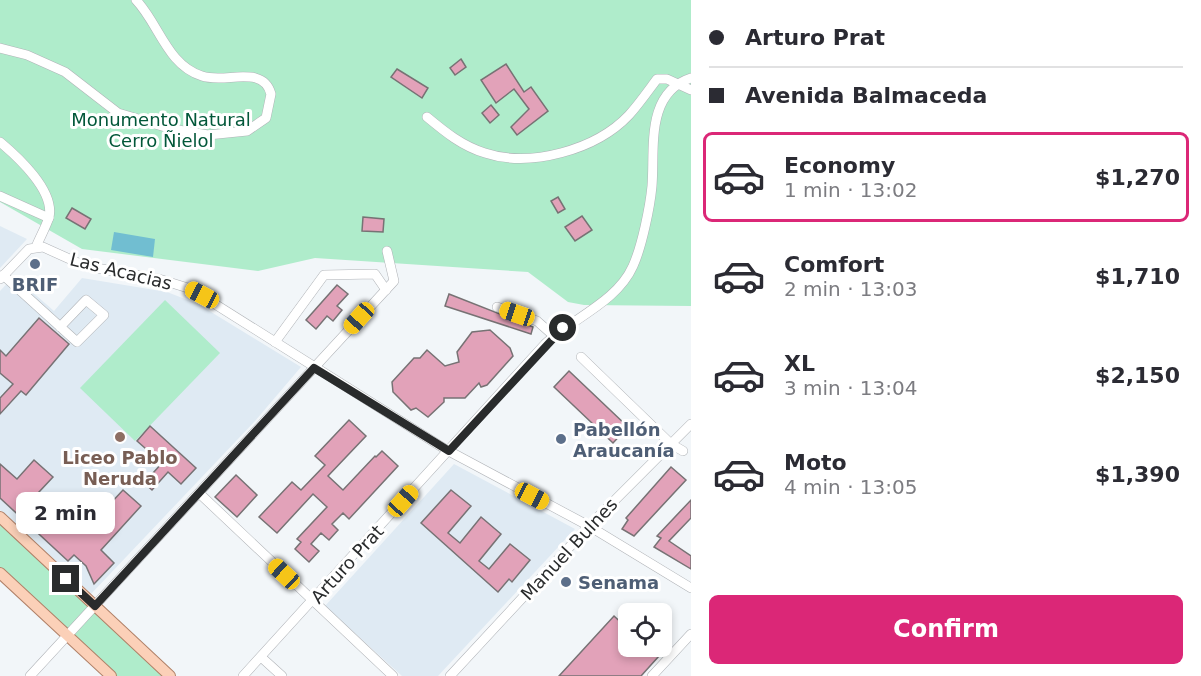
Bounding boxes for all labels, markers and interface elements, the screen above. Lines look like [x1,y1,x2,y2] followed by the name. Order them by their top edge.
[745,25,885,50] text: Arturo Prat
[745,83,987,108] text: Avenida Balmaceda
[71,109,251,151] park label: Monumento Natural Cerro Ñielol
[712,150,766,204] icon: car
[784,153,895,178] text: Economy
[1095,165,1180,190] text: $1,270
[784,178,918,202] text: 1 min · 13:02
[68,248,174,294] street label: Las Acacias
[712,249,766,303] icon: car
[784,252,884,277] text: Comfort
[28,257,42,271] marker: BRIF
[1095,264,1180,289] text: $1,710
[12,274,58,295] place label: BRIF
[784,277,918,301] text: 2 min · 13:03
[182,279,222,311] car
[340,299,378,337] car
[497,300,537,328] car
[549,314,576,341] route start
[712,348,766,402] icon: car
[784,351,815,376] text: XL
[1095,363,1180,388] text: $2,150
[784,376,918,400] text: 3 min · 13:04
[573,419,675,461] place label: Pabellón Araucanía
[113,430,127,444] marker: Liceo Pablo Neruda
[554,432,568,446] marker: Pabellón Araucanía
[62,447,178,489] place label: Liceo Pablo Neruda
[712,447,766,501] icon: car
[784,450,847,475] text: Moto
[1095,462,1180,487] text: $1,390
[784,475,918,499] text: 4 min · 13:05
[512,480,552,512] car
[384,482,422,520] car
[16,492,116,534] callout: 2 min
[516,494,622,604] street label: Manuel Bulnes
[34,501,97,525] text: 2 min
[306,521,388,607] street label: Arturo Prat
[265,555,303,593] car
[52,565,79,592] route end
[578,572,659,593] place label: Senama
[559,575,573,589] marker: Senama
[709,595,1183,664] button: Confirm
[618,603,672,657] map controls
[618,603,672,657] button: locate

